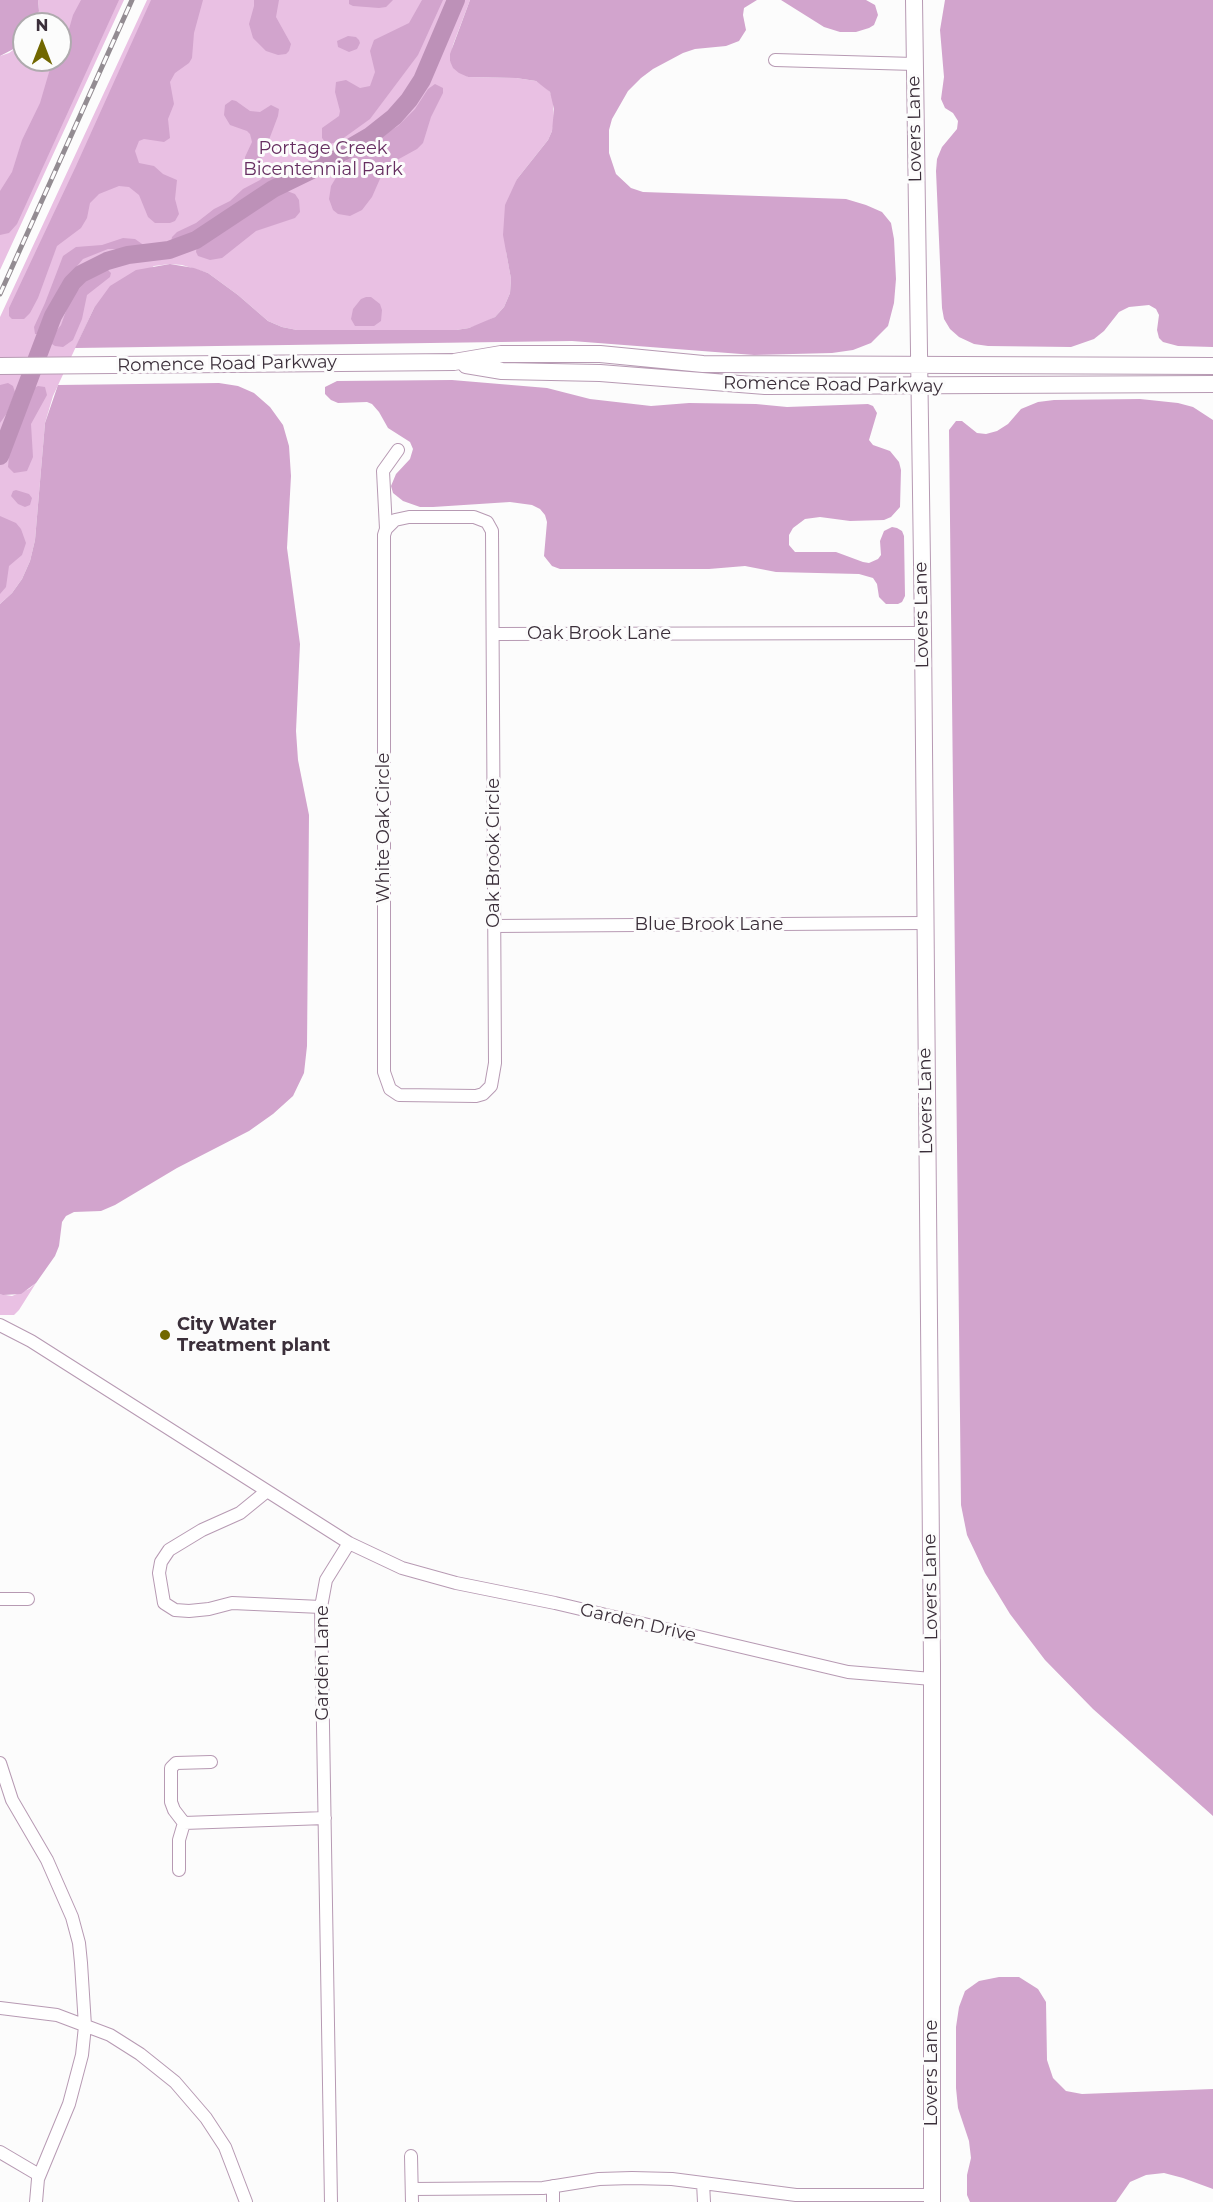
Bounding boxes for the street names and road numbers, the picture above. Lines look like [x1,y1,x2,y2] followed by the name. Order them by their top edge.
[903,75,927,183] street label: Lovers Lane
[117,351,337,377] street label: Romence Road Parkway
[723,372,943,398] street label: Romence Road Parkway
[910,561,934,669] street label: Lovers Lane
[527,623,671,645] street label: Oak Brook Lane
[373,753,395,903] street label: White Oak Circle
[483,778,505,928] street label: Oak Brook Circle
[635,914,783,936] street label: Blue Brook Lane
[914,1047,938,1155] street label: Lovers Lane
[919,1533,943,1641] street label: Lovers Lane
[578,1599,698,1647] street label: Garden Drive
[312,1605,334,1721] street label: Garden Lane
[921,2020,943,2126] street label: Lovers Lane

